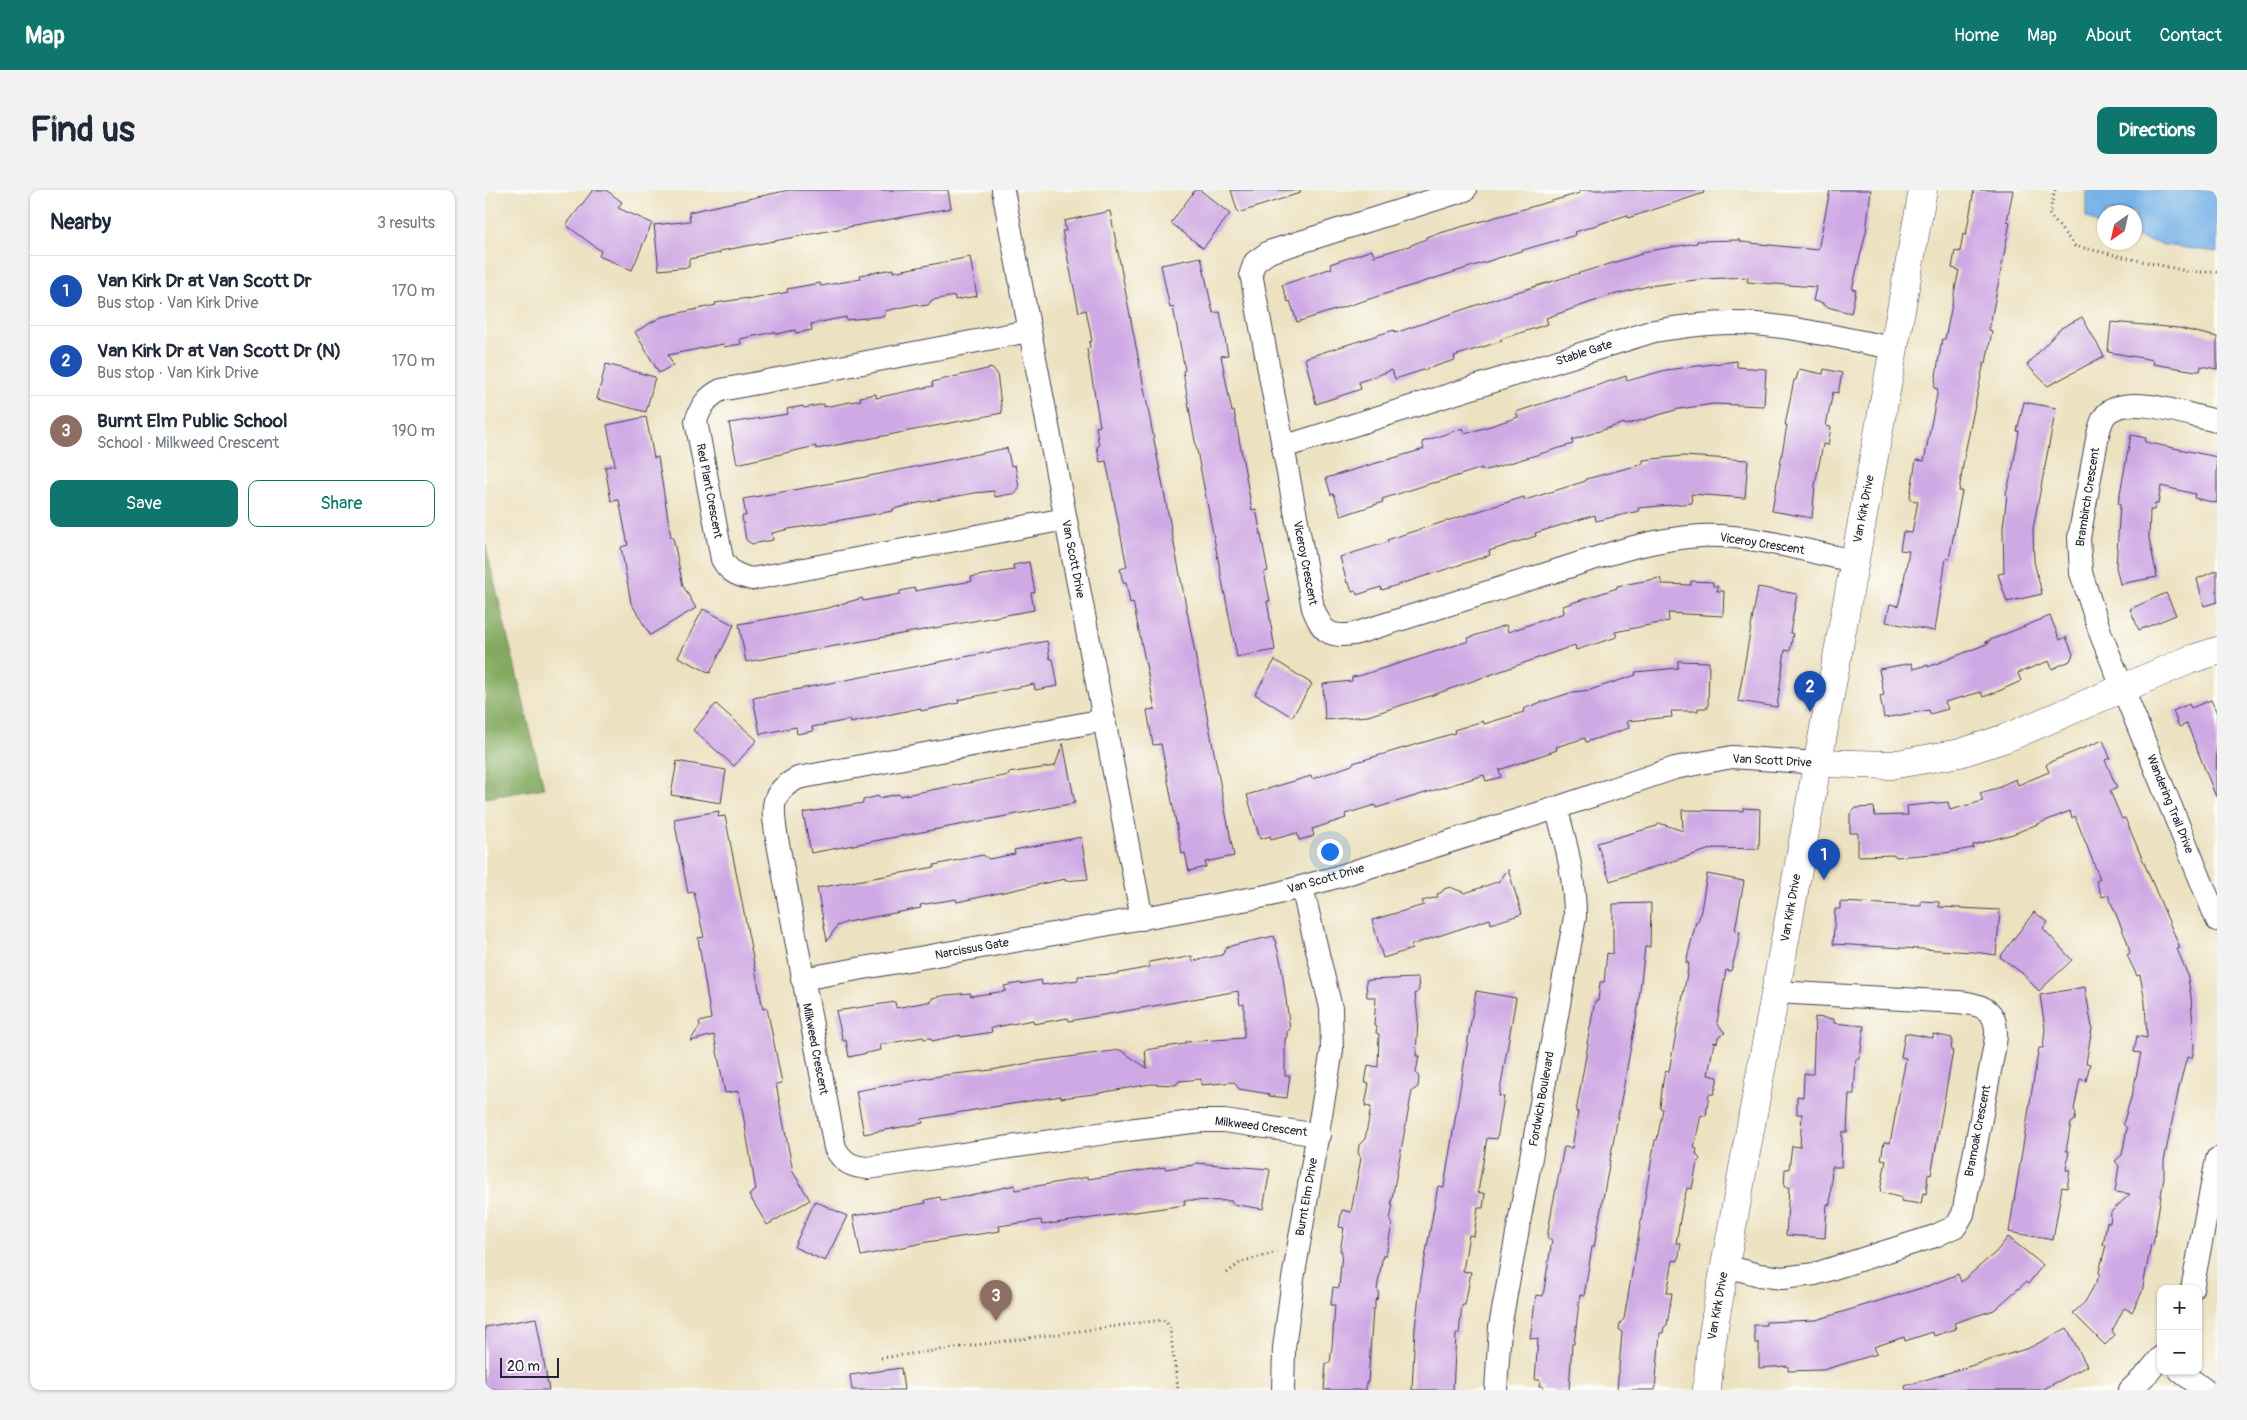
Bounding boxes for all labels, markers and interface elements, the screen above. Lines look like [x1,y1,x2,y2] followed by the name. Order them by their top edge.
[25,21,65,50] text: Map
[1954,24,1999,47] text: Home
[2027,24,2057,47] text: Map
[2085,24,2131,47] text: About
[2159,24,2222,47] text: Contact
[2097,107,2217,154] button: Directions
[30,108,135,152] text: Find us
[2097,205,2142,250] north arrow
[50,209,111,236] text: Nearby
[377,213,435,233] text: 3 results
[97,269,312,293] text: Van Kirk Dr at Van Scott Dr
[63,281,69,301] text: 1
[392,281,435,301] text: 170 m
[97,293,258,313] text: Bus stop · Van Kirk Drive
[1554,337,1614,369] street label: Stable Gate
[97,339,341,363] text: Van Kirk Dr at Van Scott Dr (N)
[62,351,70,371] text: 2
[392,351,435,371] text: 170 m
[97,363,258,383] text: Bus stop · Van Kirk Drive
[97,409,287,433] text: Burnt Elm Public School
[62,421,70,441] text: 3
[392,421,435,441] text: 190 m
[97,433,279,453] text: School · Milkweed Crescent
[692,442,726,540] street label: Red Plant Crescent
[2073,446,2103,548] street label: Brambirch Crescent
[1850,474,1878,544] street label: Van Kirk Drive
[50,480,238,527] button: Save
[248,480,435,527] button: Share
[1058,519,1088,599] street label: Van Scott Drive
[1289,520,1321,607] street label: Viceroy Crescent
[1719,530,1806,558] street label: Viceroy Crescent
[1794,671,1826,712] pin: 2
[1732,751,1812,771] street label: Van Scott Drive
[2143,752,2197,856] street label: Wandering Trail Drive
[1317,839,1343,865] your location
[1808,839,1840,880] pin: 1
[1286,861,1366,897] street label: Van Scott Drive
[1778,873,1804,943] street label: Van Kirk Drive
[934,935,1010,963] street label: Narcissus Gate
[799,1002,831,1096] street label: Milkweed Crescent
[1526,1050,1558,1148] street label: Fordwich Boulevard
[1962,1084,1994,1178] street label: Bramoak Crescent
[1214,1114,1308,1140] street label: Milkweed Crescent
[1293,1157,1321,1237] street label: Burnt Elm Drive
[1705,1271,1731,1341] street label: Van Kirk Drive
[980,1280,1012,1321] pin: 3
[2157,1285,2202,1375] map controls
[2157,1285,2202,1330] button: +
[2157,1330,2202,1375] button: −
[500,1355,559,1378] scale bar
[507,1358,540,1375] text: 20 m

